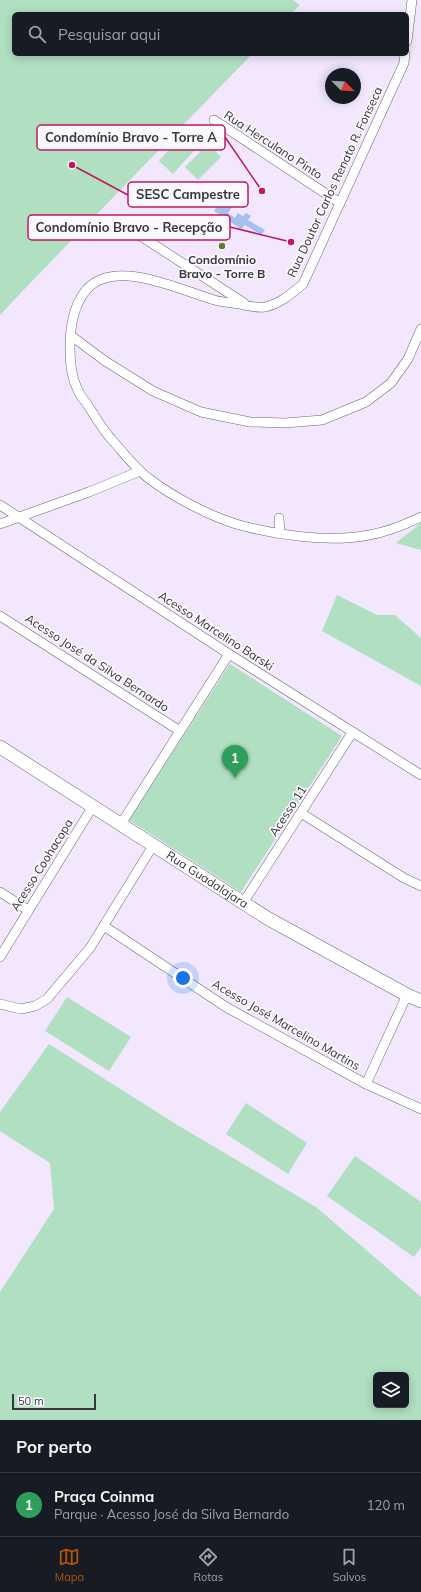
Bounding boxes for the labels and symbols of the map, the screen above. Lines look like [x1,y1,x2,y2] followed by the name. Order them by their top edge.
[325,68,361,104] north arrow
[284,84,385,279] street label: Rua Doutor Carlos Renato R. Fonseca
[221,107,325,182] street label: Rua Herculano Pinto
[37,125,225,150] callout: Condomínio Bravo - Torre A
[45,129,217,145] text: Condomínio Bravo - Torre A
[128,182,248,207] callout: SESC Campestre
[136,186,240,202] text: SESC Campestre
[28,215,230,240] callout: Condomínio Bravo - Recepção
[36,219,223,235] text: Condomínio Bravo - Recepção
[217,241,227,251] marker: Condomínio Bravo - Torre B
[179,252,265,281] place label: Condomínio Bravo - Torre B
[156,588,277,674] street label: Acesso Marcelino Barski
[23,610,172,715] street label: Acesso José da Silva Bernardo
[222,745,248,778] pin: 1
[266,783,310,839] street label: Acesso 11
[7,816,76,914] street label: Acesso Coohacopa
[164,847,251,911] street label: Rua Guadalajara
[173,968,193,988] your location
[210,976,363,1073] street label: Acesso José Marcelino Martins
[12,1392,96,1411] scale bar

